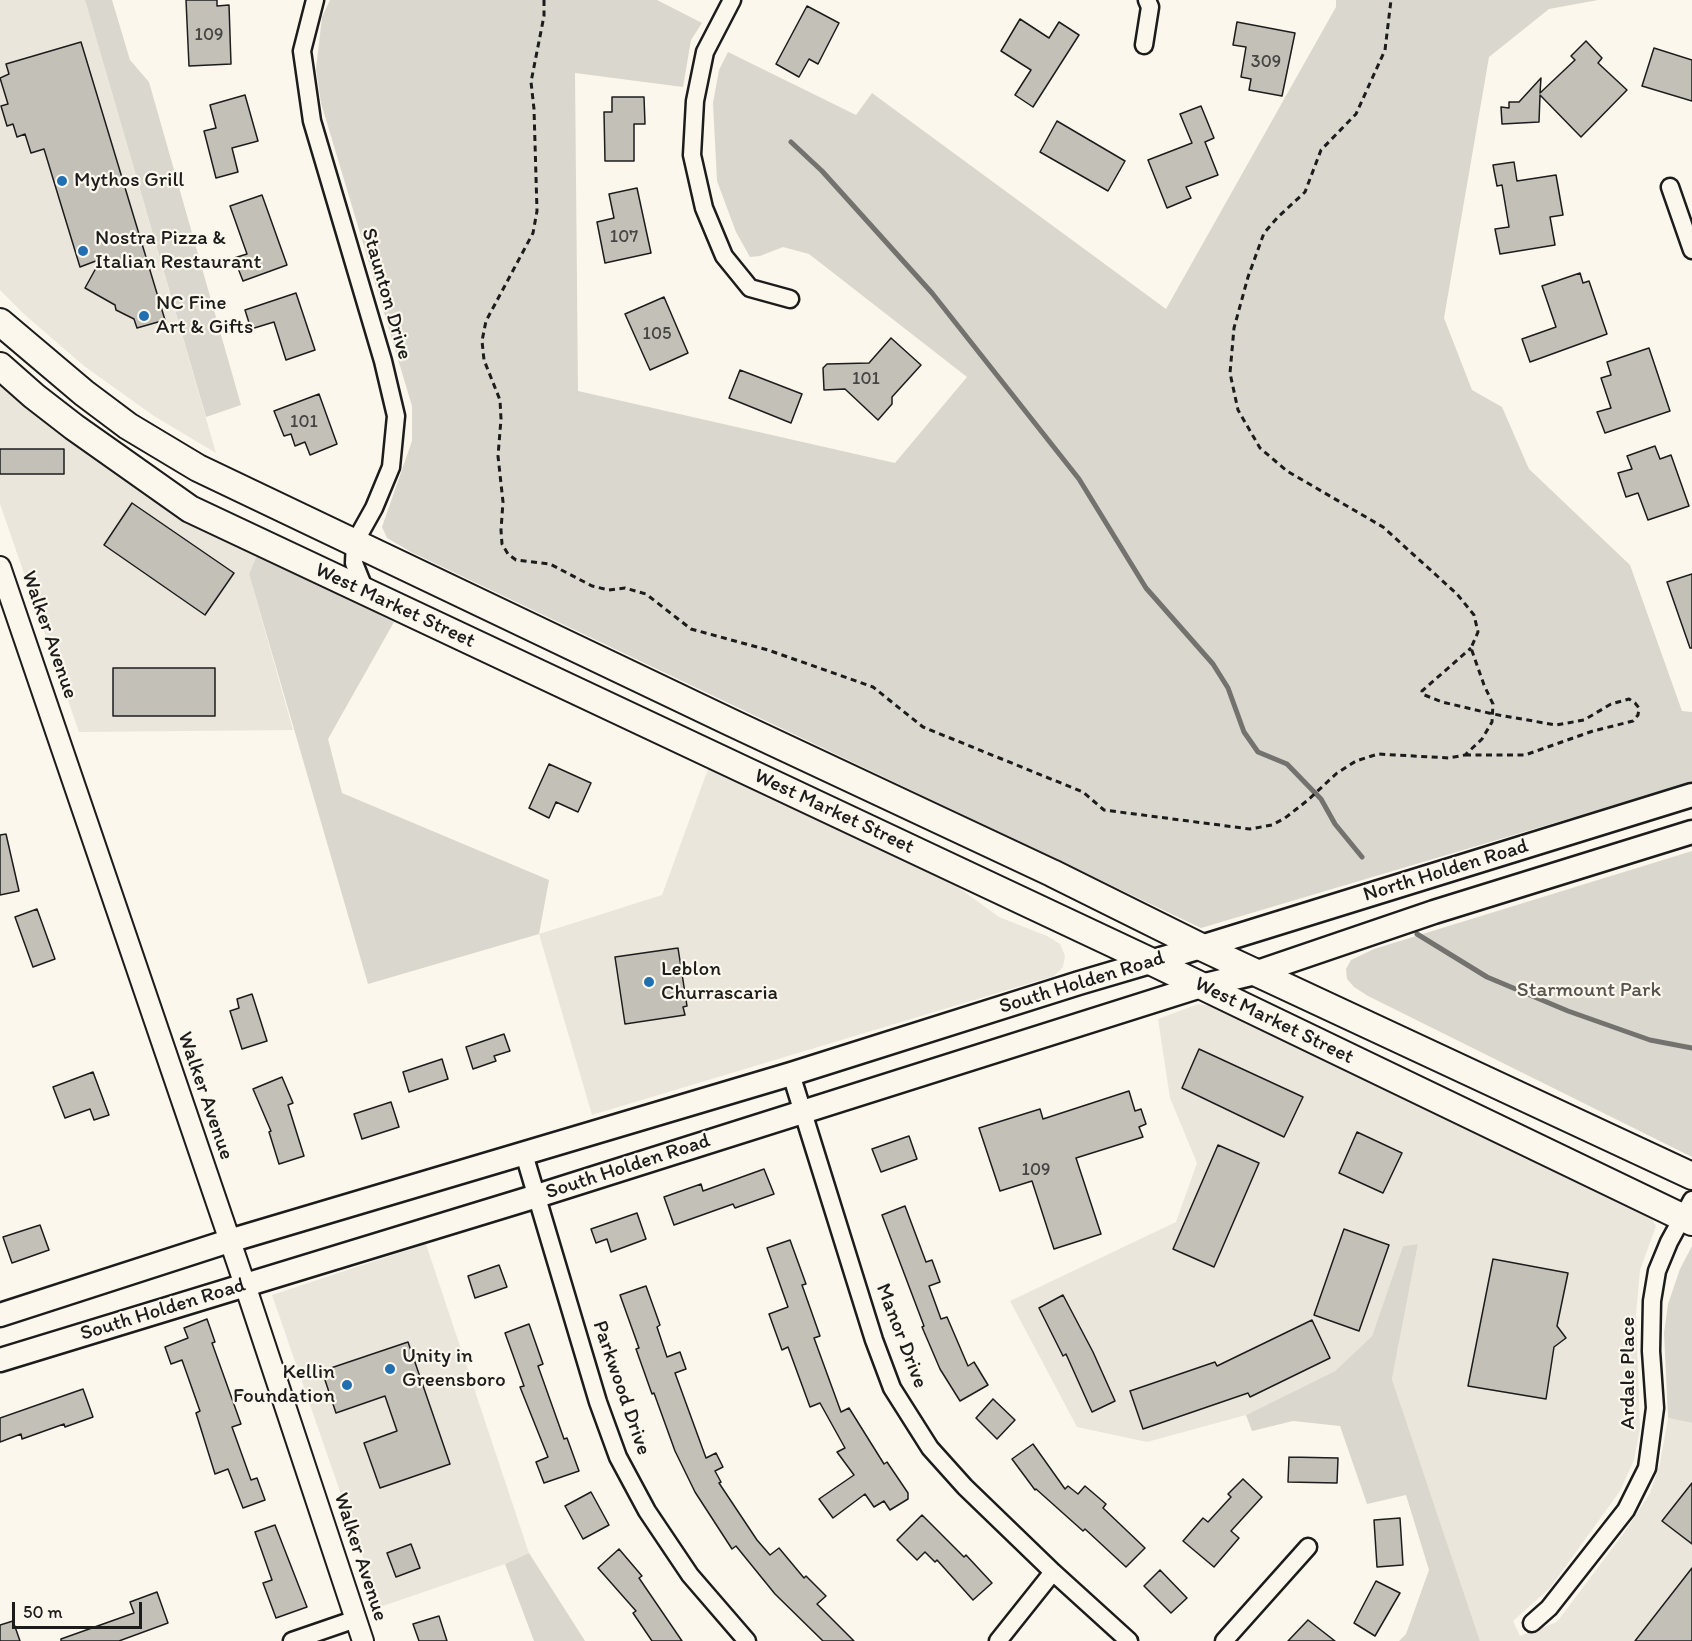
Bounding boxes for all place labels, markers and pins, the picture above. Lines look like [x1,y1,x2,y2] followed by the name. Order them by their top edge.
[74,168,184,194] place label: Mythos Grill
[55,174,69,188] marker: Mythos Grill
[95,226,261,276] place label: Nostra Pizza & Italian Restaurant
[76,244,90,258] marker: Nostra Pizza & Italian Restaurant
[156,291,253,341] place label: NC Fine Art & Gifts
[137,309,151,323] marker: NC Fine Art & Gifts
[661,957,778,1007] place label: Leblon Churrascaria
[642,975,656,989] marker: Leblon Churrascaria
[402,1344,506,1394] place label: Unity in Greensboro
[233,1360,335,1410] place label: Kellin Foundation
[383,1362,397,1376] marker: Unity in Greensboro
[340,1378,354,1392] marker: Kellin Foundation

